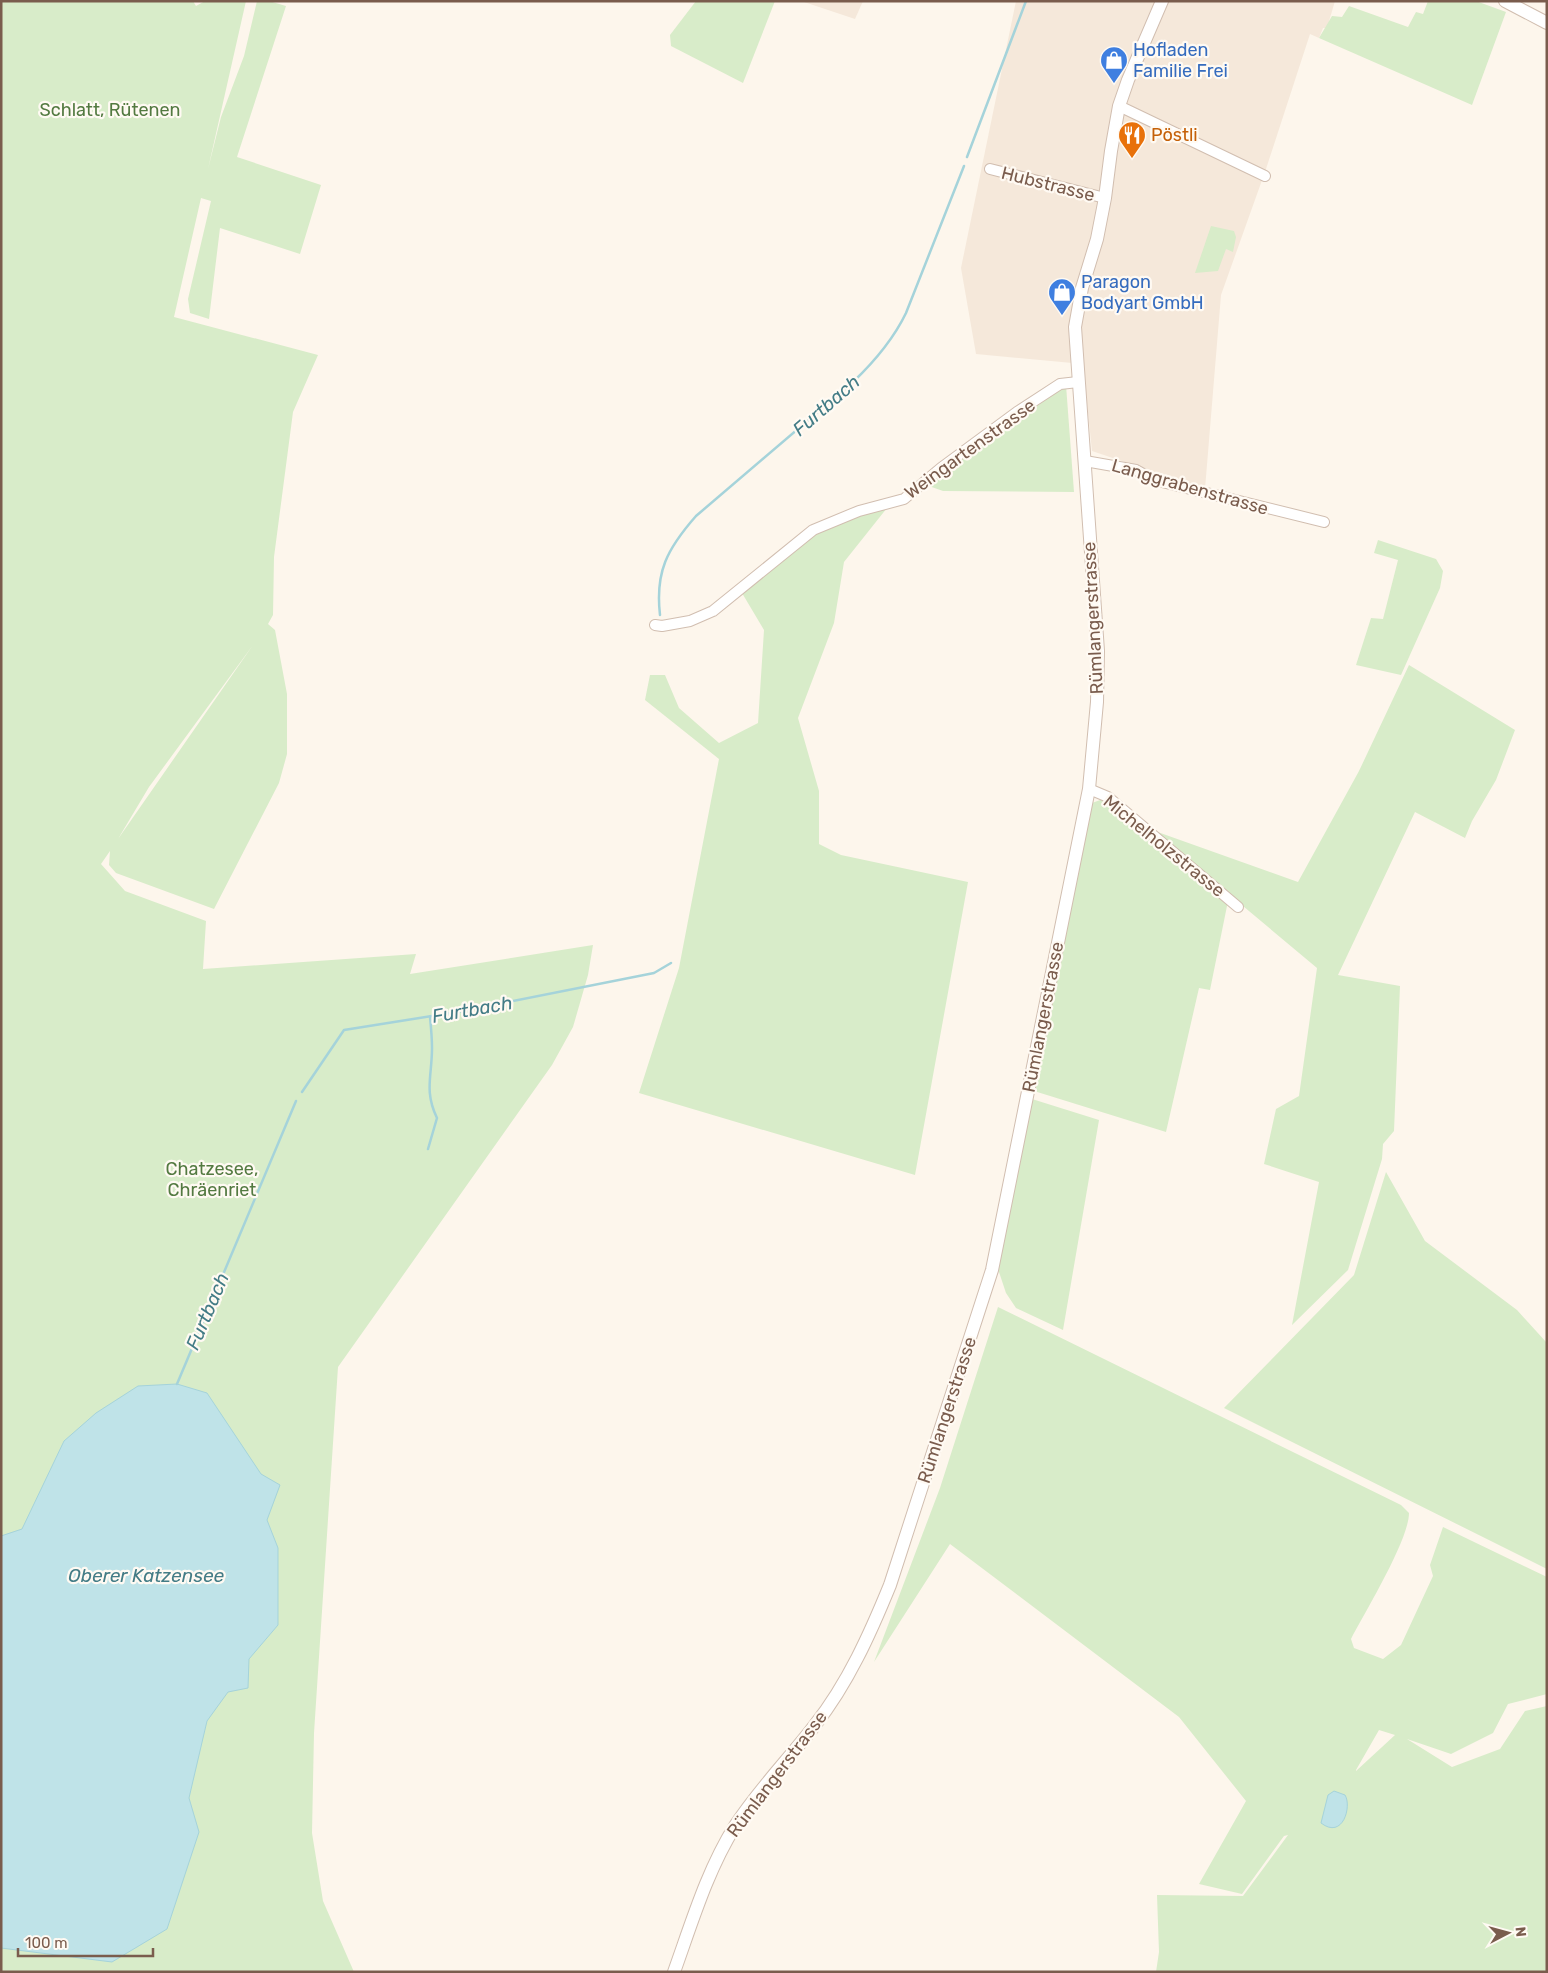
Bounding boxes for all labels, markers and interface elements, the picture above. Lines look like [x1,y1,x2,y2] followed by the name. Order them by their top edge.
[1133,39,1228,82] place label: Hofladen Familie Frei
[1099,45,1129,84] shop icon: Hofladen Familie Frei
[40,99,180,121] park label: Schlatt, Rütenen
[1117,120,1147,159] restaurant icon: Pöstli
[1151,124,1198,146] place label: Pöstli
[999,162,1097,206] street label: Hubstrasse
[1081,271,1204,314] place label: Paragon Bodyart GmbH
[1047,277,1077,316] shop icon: Paragon Bodyart GmbH
[788,370,865,441] water label: Furtbach
[900,394,1040,504] street label: Weingartenstrasse
[1109,454,1271,520] street label: Langgrabenstrasse
[1078,541,1108,695] street label: Rümlangerstrasse
[1099,790,1229,902] street label: Michelholzstrasse
[1018,940,1068,1094] street label: Rümlangerstrasse
[430,991,514,1028] water label: Furtbach
[166,1158,258,1201] park label: Chatzesee, Chräenriet
[181,1269,234,1353] water label: Furtbach
[913,1334,981,1486] street label: Rümlangerstrasse
[68,1564,225,1587] water label: Oberer Katzensee
[722,1706,832,1842] street label: Rümlangerstrasse
[1483,1908,1533,1958] north arrow
[18,1926,152,1958] scale bar
[1511,1926,1529,1938] text: N
[25,1934,67,1952] text: 100 m

